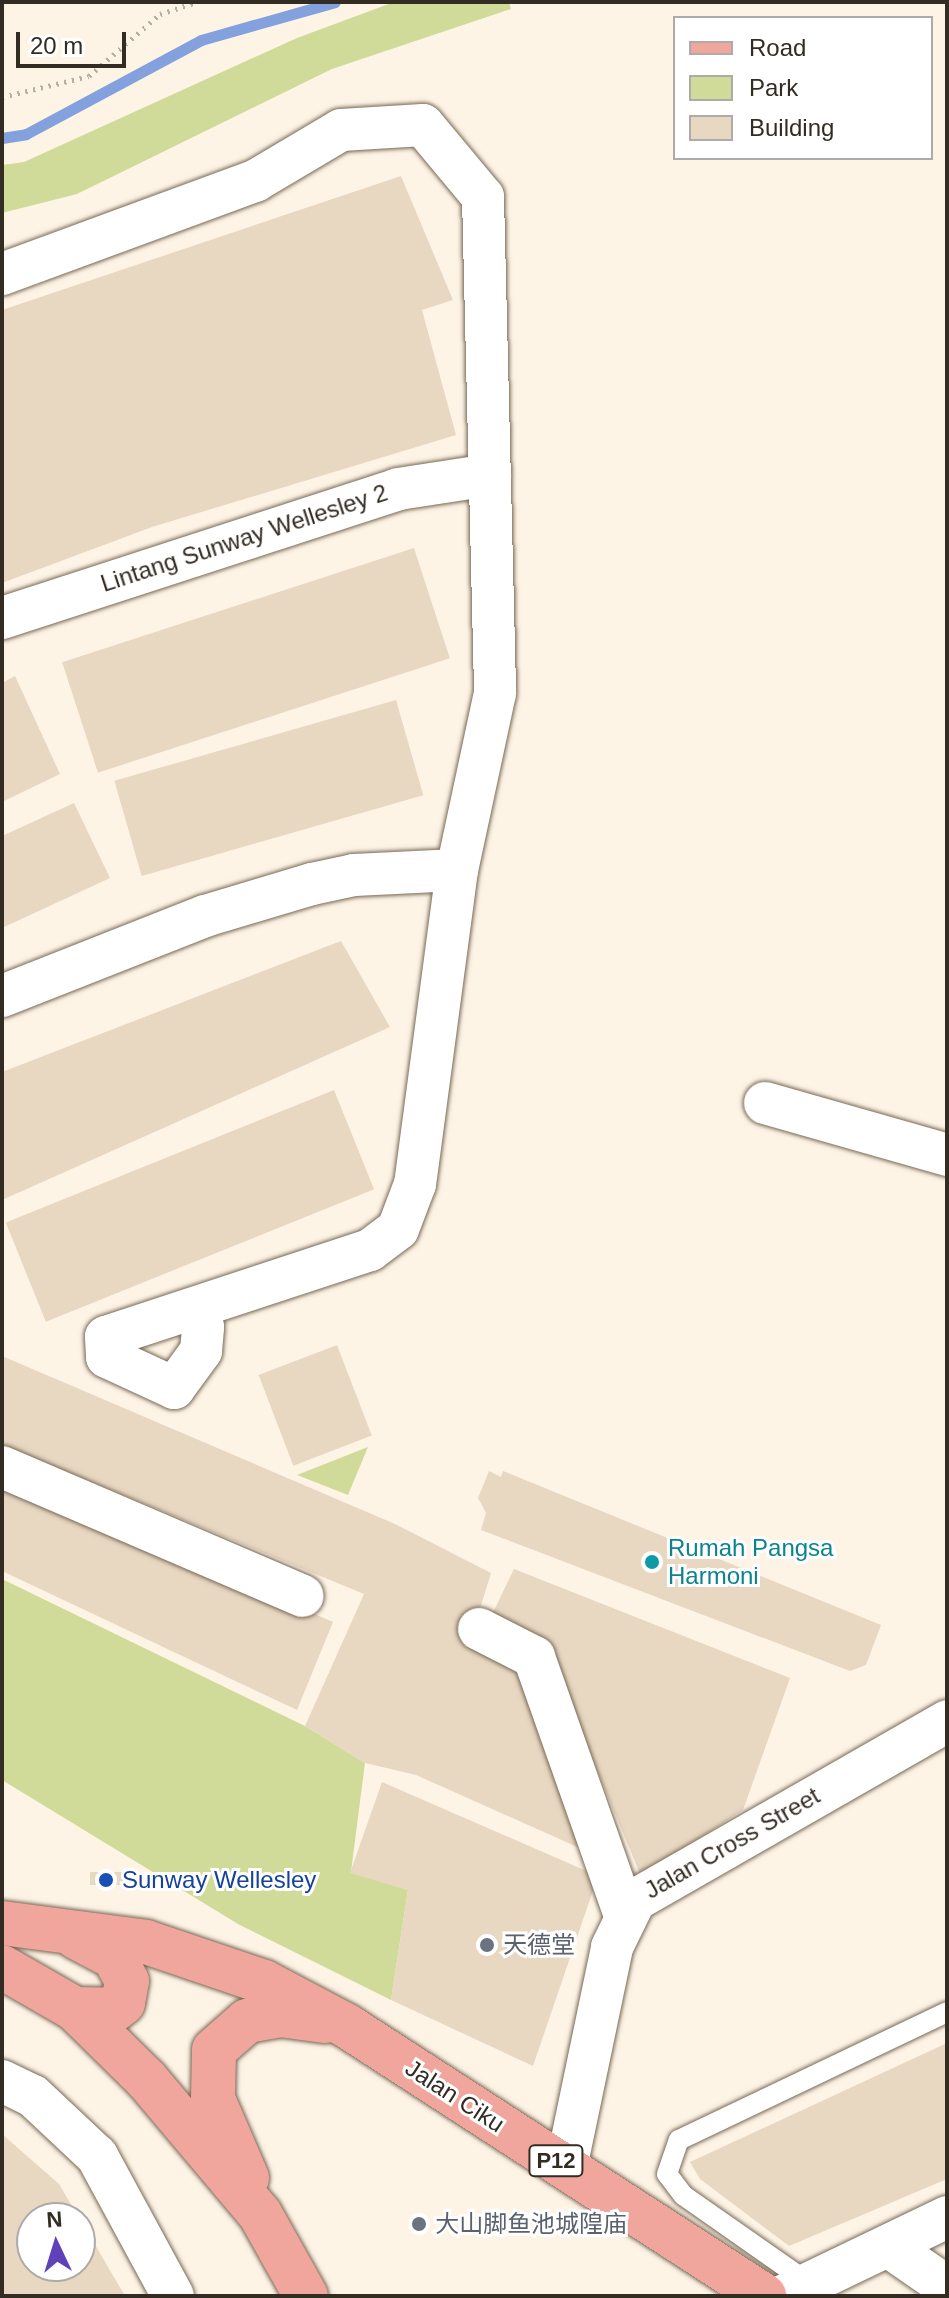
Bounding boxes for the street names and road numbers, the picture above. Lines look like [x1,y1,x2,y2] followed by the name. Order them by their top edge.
[97,478,391,598] street label: Lintang Sunway Wellesley 2
[639,1781,825,1905] street label: Jalan Cross Street
[400,2053,510,2139] street label: Jalan Ciku
[528,2143,584,2179] road number: P12

